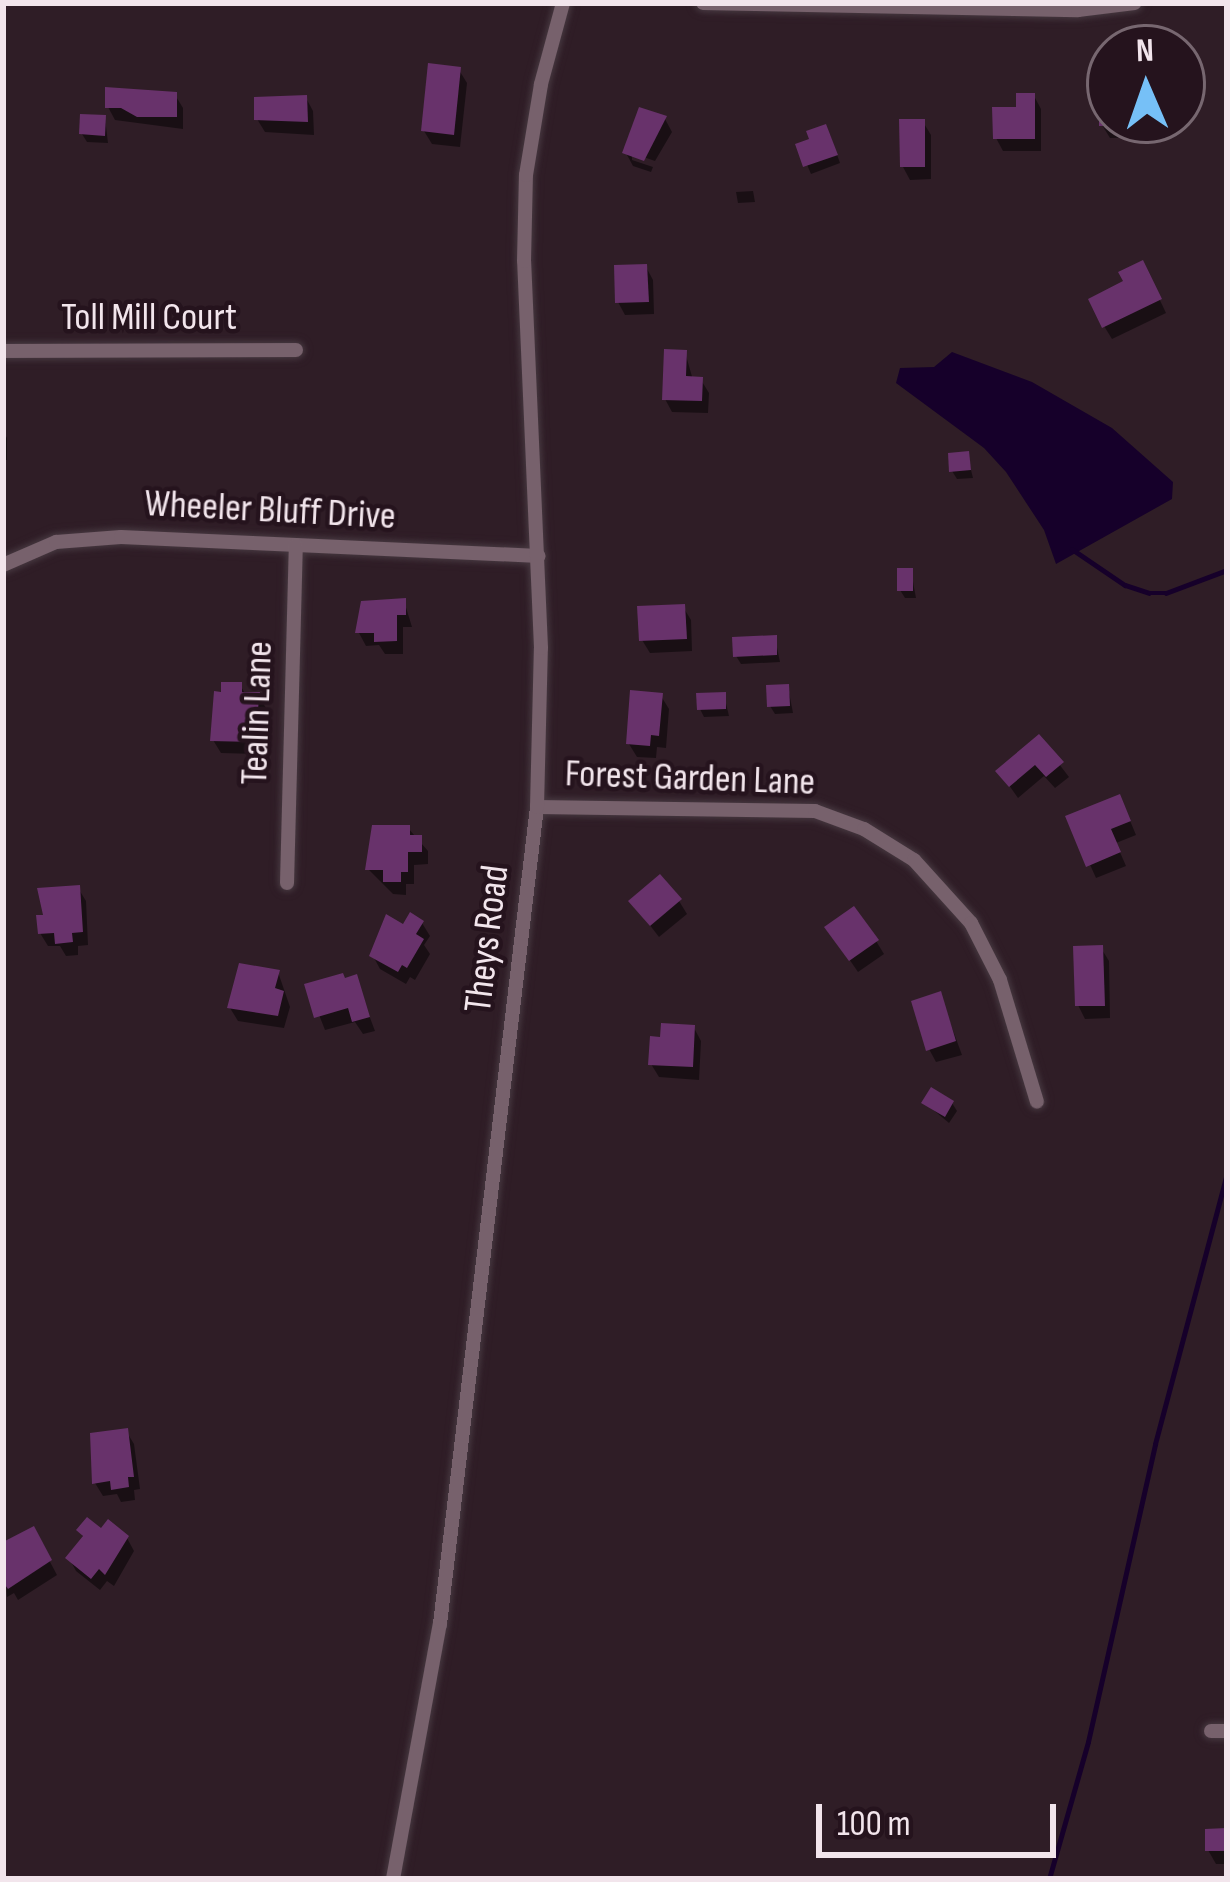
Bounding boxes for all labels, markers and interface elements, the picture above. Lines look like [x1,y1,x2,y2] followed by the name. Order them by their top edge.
[1086,24,1206,144] north arrow
[1135,31,1154,71] text: N
[61,295,237,341] street label: Toll Mill Court
[143,481,397,541] street label: Wheeler Bluff Drive
[232,640,284,786] street label: Tealin Lane
[564,751,816,807] street label: Forest Garden Lane
[456,863,520,1015] street label: Theys Road
[822,1780,1062,1854] scale bar
[837,1803,911,1846] text: 100 m

